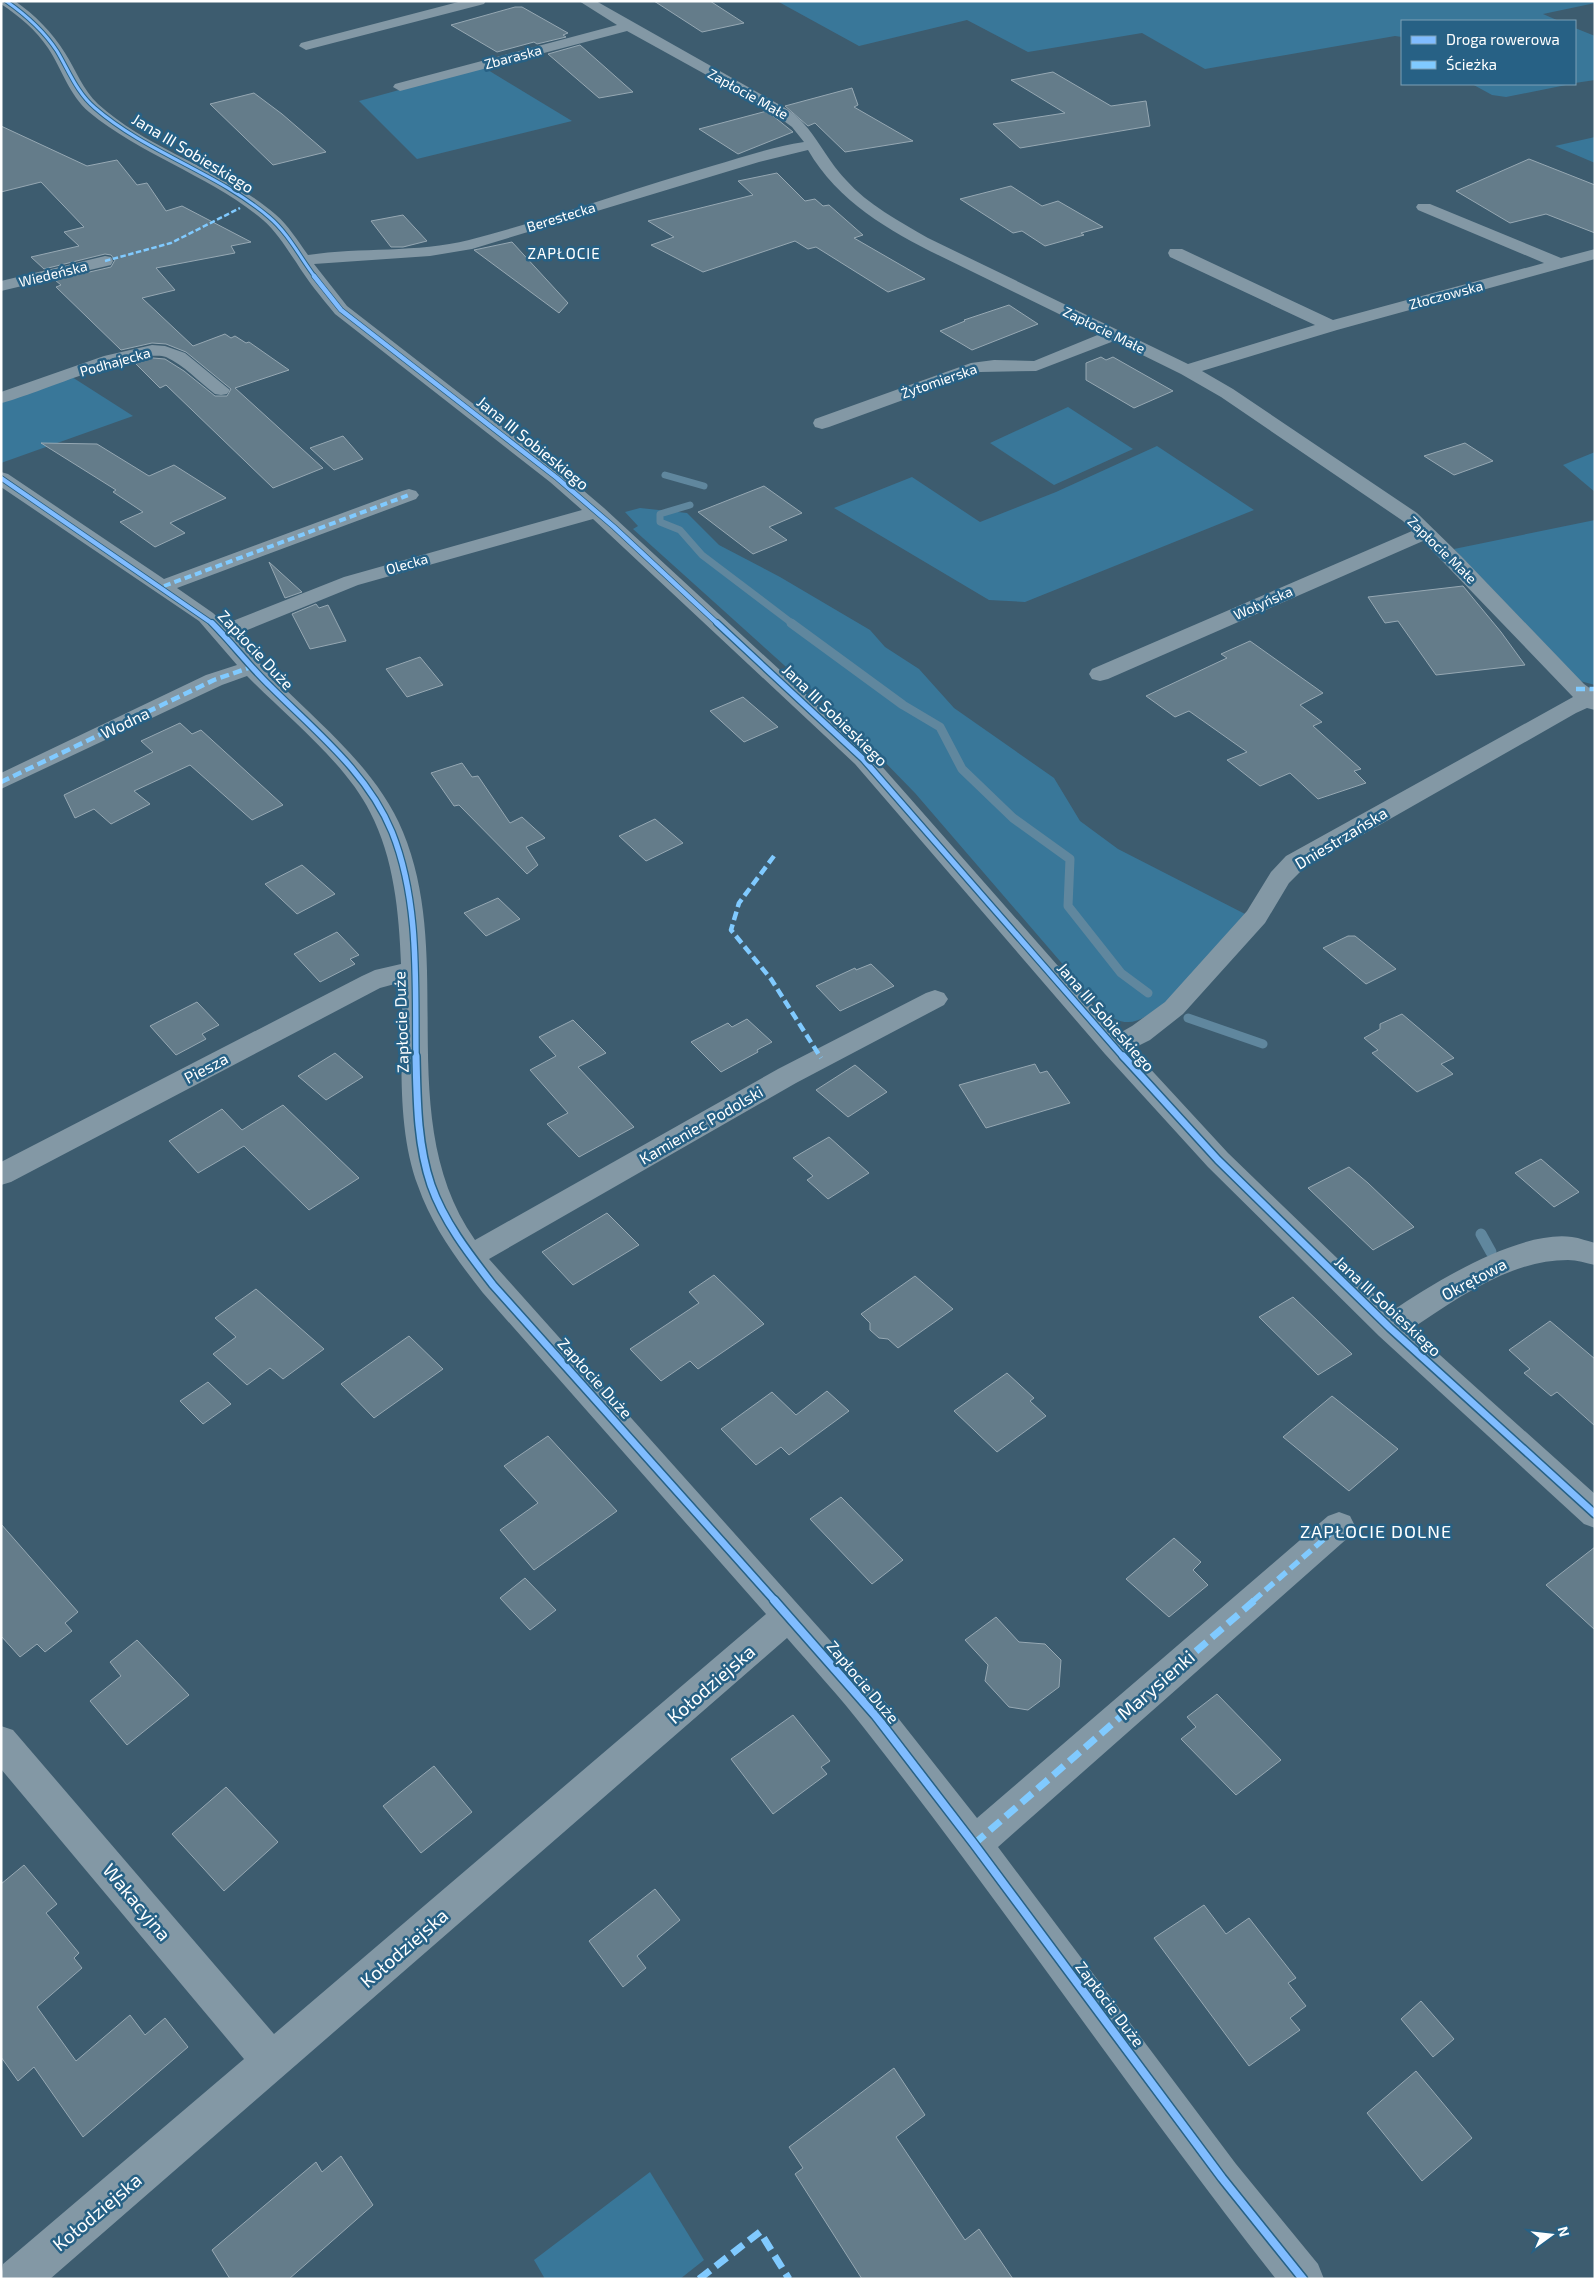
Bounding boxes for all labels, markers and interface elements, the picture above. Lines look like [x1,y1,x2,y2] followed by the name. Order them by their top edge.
[1401,20,1576,85] legend
[1446,30,1560,48] text: Droga rowerowa
[482,41,543,72] street label: Zbaraska
[1446,55,1497,73] text: Ścieżka
[705,64,791,123] street label: Zapłocie Małe
[129,109,258,196] street label: Jana III Sobieskiego
[525,198,597,235] street label: Berestecka
[527,244,601,262] district label: ZAPŁOCIE
[17,257,89,290] street label: Wiedeńska
[1407,276,1485,313] street label: Złoczowska
[1060,302,1148,357] street label: Zapłocie Małe
[78,343,152,380] street label: Podhajecka
[899,360,979,401] street label: Żytomierska
[474,392,593,494] street label: Jana III Sobieskiego
[1404,513,1480,587] street label: Zapłocie Małe
[384,549,430,578] street label: Olecka
[1231,582,1295,623] street label: Wołyńska
[215,606,298,693] street label: Zapłocie Duże
[779,660,892,770] street label: Jana III Sobieskiego
[98,703,152,742] street label: Wodna
[1291,803,1390,873] street label: Dniestrzańska
[1054,958,1159,1075] street label: Jana III Sobieskiego
[389,971,412,1073] street label: Zapłocie Duże
[181,1048,231,1087] street label: Piesza
[635,1081,766,1168] street label: Kamieniec Podolski
[1331,1251,1445,1360] street label: Jana III Sobieskiego
[1438,1254,1509,1304] street label: Okrętowa
[554,1333,637,1422] street label: Zapłocie Duże
[1300,1520,1452,1542] district label: ZAPŁOCIE DOLNE
[823,1637,903,1727] street label: Zapłocie Duże
[662,1639,759,1728] street label: Kołodziejska
[1112,1645,1199,1724] street label: Marysienki
[98,1858,176,1945] street label: Wakacyjna
[355,1903,452,1992] street label: Kołodziejska
[1072,1957,1149,2050] street label: Zapłocie Duże
[48,2168,146,2255] street label: Kołodziejska
[1526,2210,1576,2260] north arrow
[1555,2224,1574,2239] text: N

